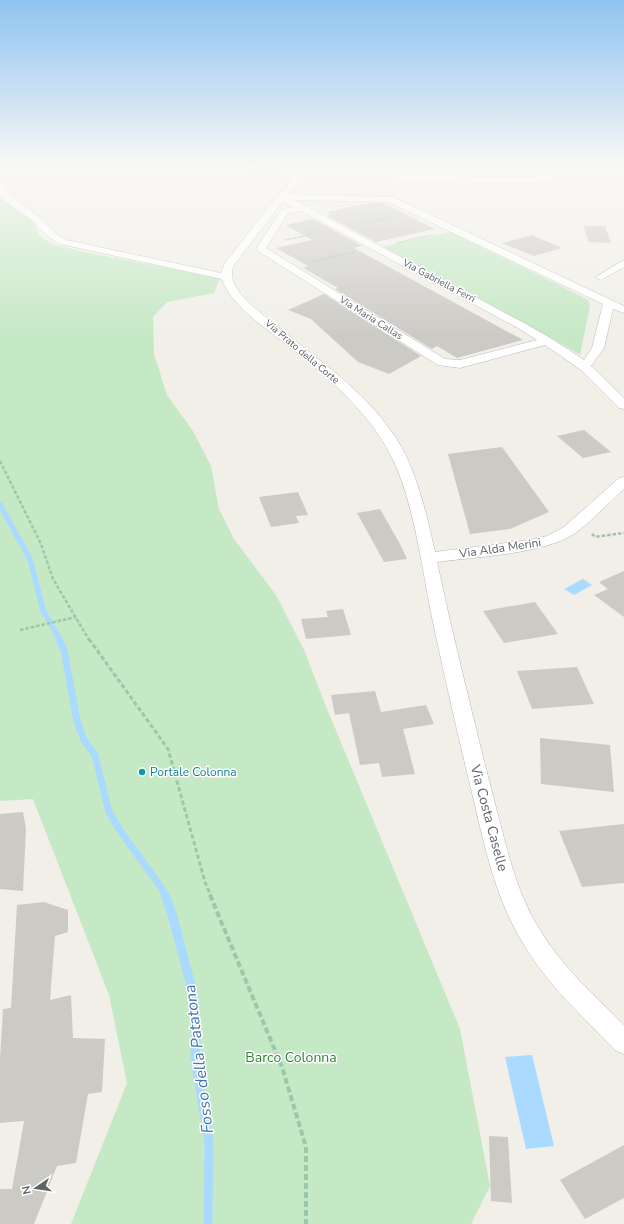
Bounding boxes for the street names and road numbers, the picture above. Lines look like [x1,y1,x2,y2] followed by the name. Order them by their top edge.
[399,255,478,306] street label: Via Gabriella Ferri
[336,292,406,343] street label: Via Maria Callas
[261,316,342,387] street label: Via Prato della Corte
[457,534,542,562] street label: Via Alda Merini
[465,762,512,873] street label: Via Costa Caselle

